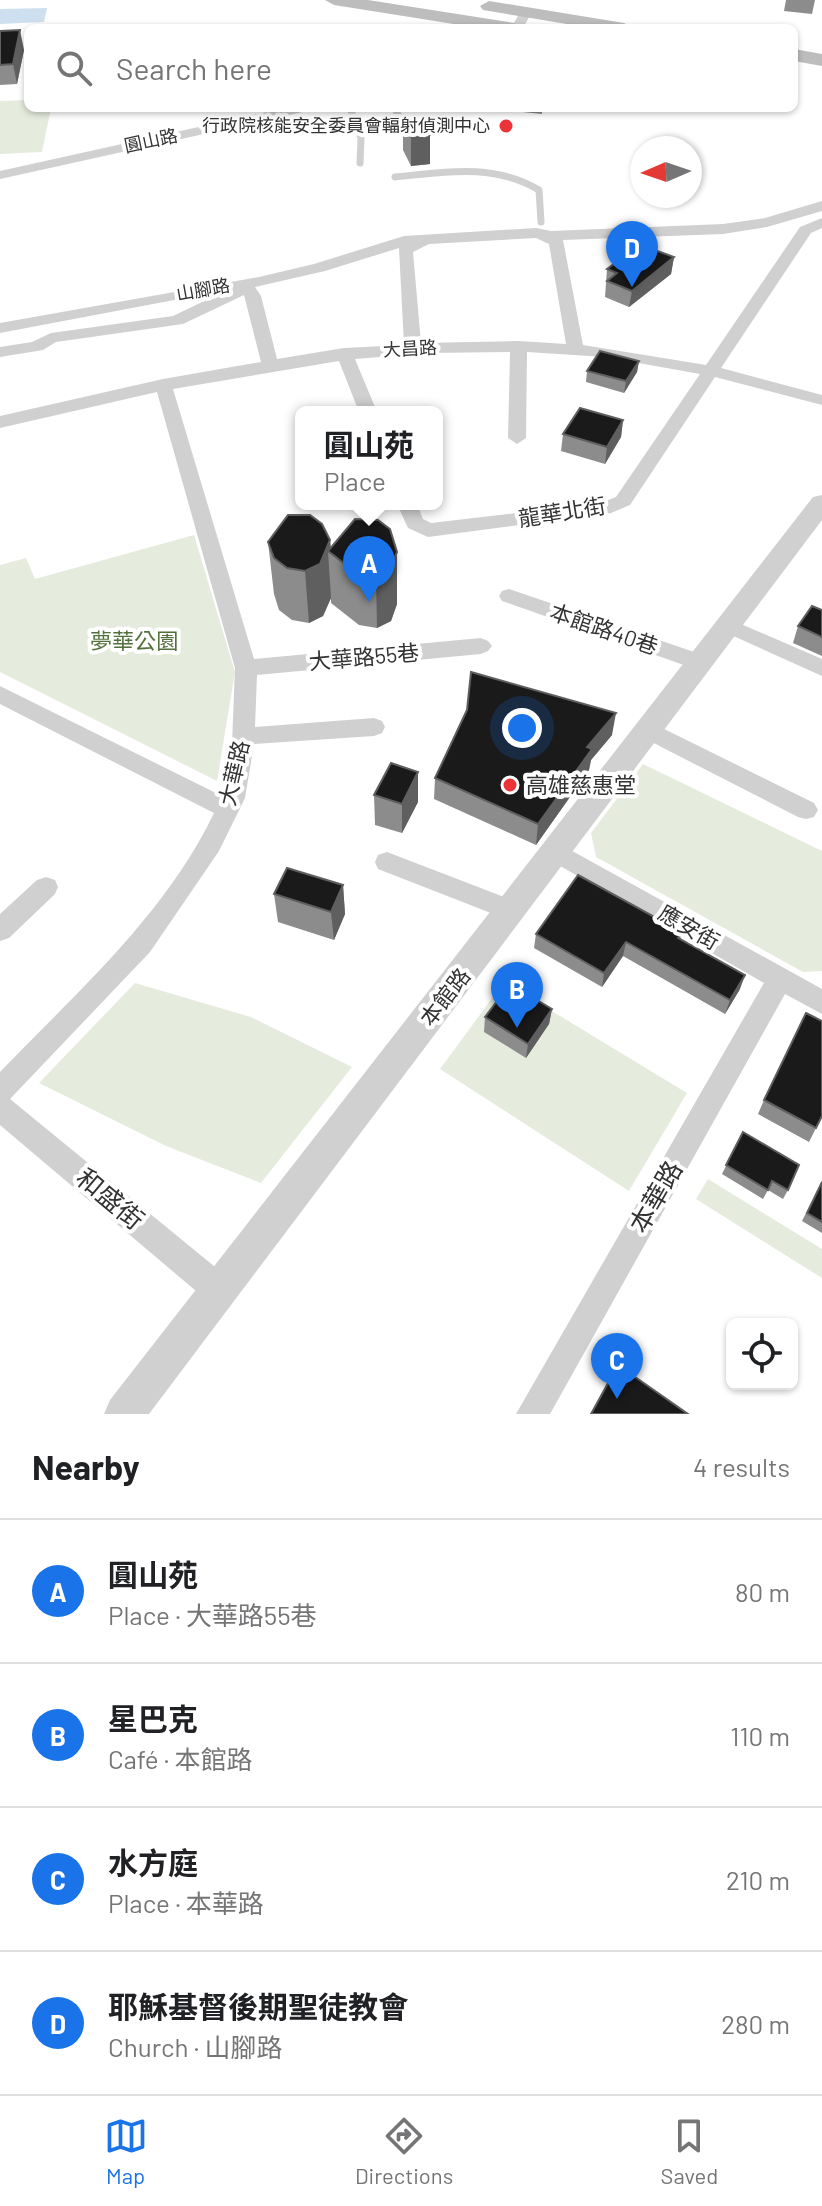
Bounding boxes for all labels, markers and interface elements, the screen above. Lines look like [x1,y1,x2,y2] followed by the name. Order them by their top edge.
[24,24,798,112] search box
[52,46,96,90] icon: search
[116,50,272,86] text: Search here
[202,114,490,136] place label: 行政院核能安全委員會輻射偵測中心
[497,117,515,135] marker: 行政院核能安全委員會輻射偵測中心
[122,124,179,156] street label: 圓山路
[630,136,702,208] north arrow
[606,221,658,287] pin: D
[174,273,231,305] street label: 山腳路
[382,336,437,360] street label: 大昌路
[295,406,443,510] popup
[324,426,414,462] text: 圓山苑
[324,465,386,496] text: Place
[516,491,607,531] street label: 龍華北街
[343,536,395,602] pin: A
[547,597,662,659] street label: 本館路40巷
[90,627,178,653] park label: 夢華公園
[308,638,420,674] street label: 大華路55巷
[502,708,542,748] your location
[213,738,253,808] street label: 大華路
[526,771,636,797] place label: 高雄慈惠堂
[501,776,519,794] marker: 高雄慈惠堂
[654,898,725,954] street label: 應安街
[414,962,475,1030] street label: 本館路
[491,962,543,1028] pin: B
[622,1155,688,1238] street label: 本華路
[71,1161,151,1235] street label: 和盛街
[726,1318,798,1390] map controls
[726,1318,798,1390] button: locate
[591,1333,643,1399] pin: C
[32,1446,140,1487] text: Nearby
[693,1451,790,1482] text: 4 results
[108,1556,198,1592] text: 圓山苑
[49,1576,67,1607] text: A
[735,1576,790,1607] text: 80 m
[108,1599,317,1630] text: Place · 大華路55巷
[108,1700,198,1736] text: 星巴克
[50,1720,66,1751] text: B
[730,1720,790,1751] text: 110 m
[108,1743,253,1774] text: Café · 本館路
[108,1844,198,1880] text: 水方庭
[50,1864,66,1895] text: C
[726,1864,790,1895] text: 210 m
[108,1887,264,1918] text: Place · 本華路
[108,1988,408,2024] text: 耶穌基督後期聖徒教會
[50,2008,66,2039] text: D
[721,2008,790,2039] text: 280 m
[108,2031,282,2062] text: Church · 山腳路
[104,2114,148,2188] tab: Map
[355,2114,453,2188] tab: Directions
[661,2114,718,2188] tab: Saved

